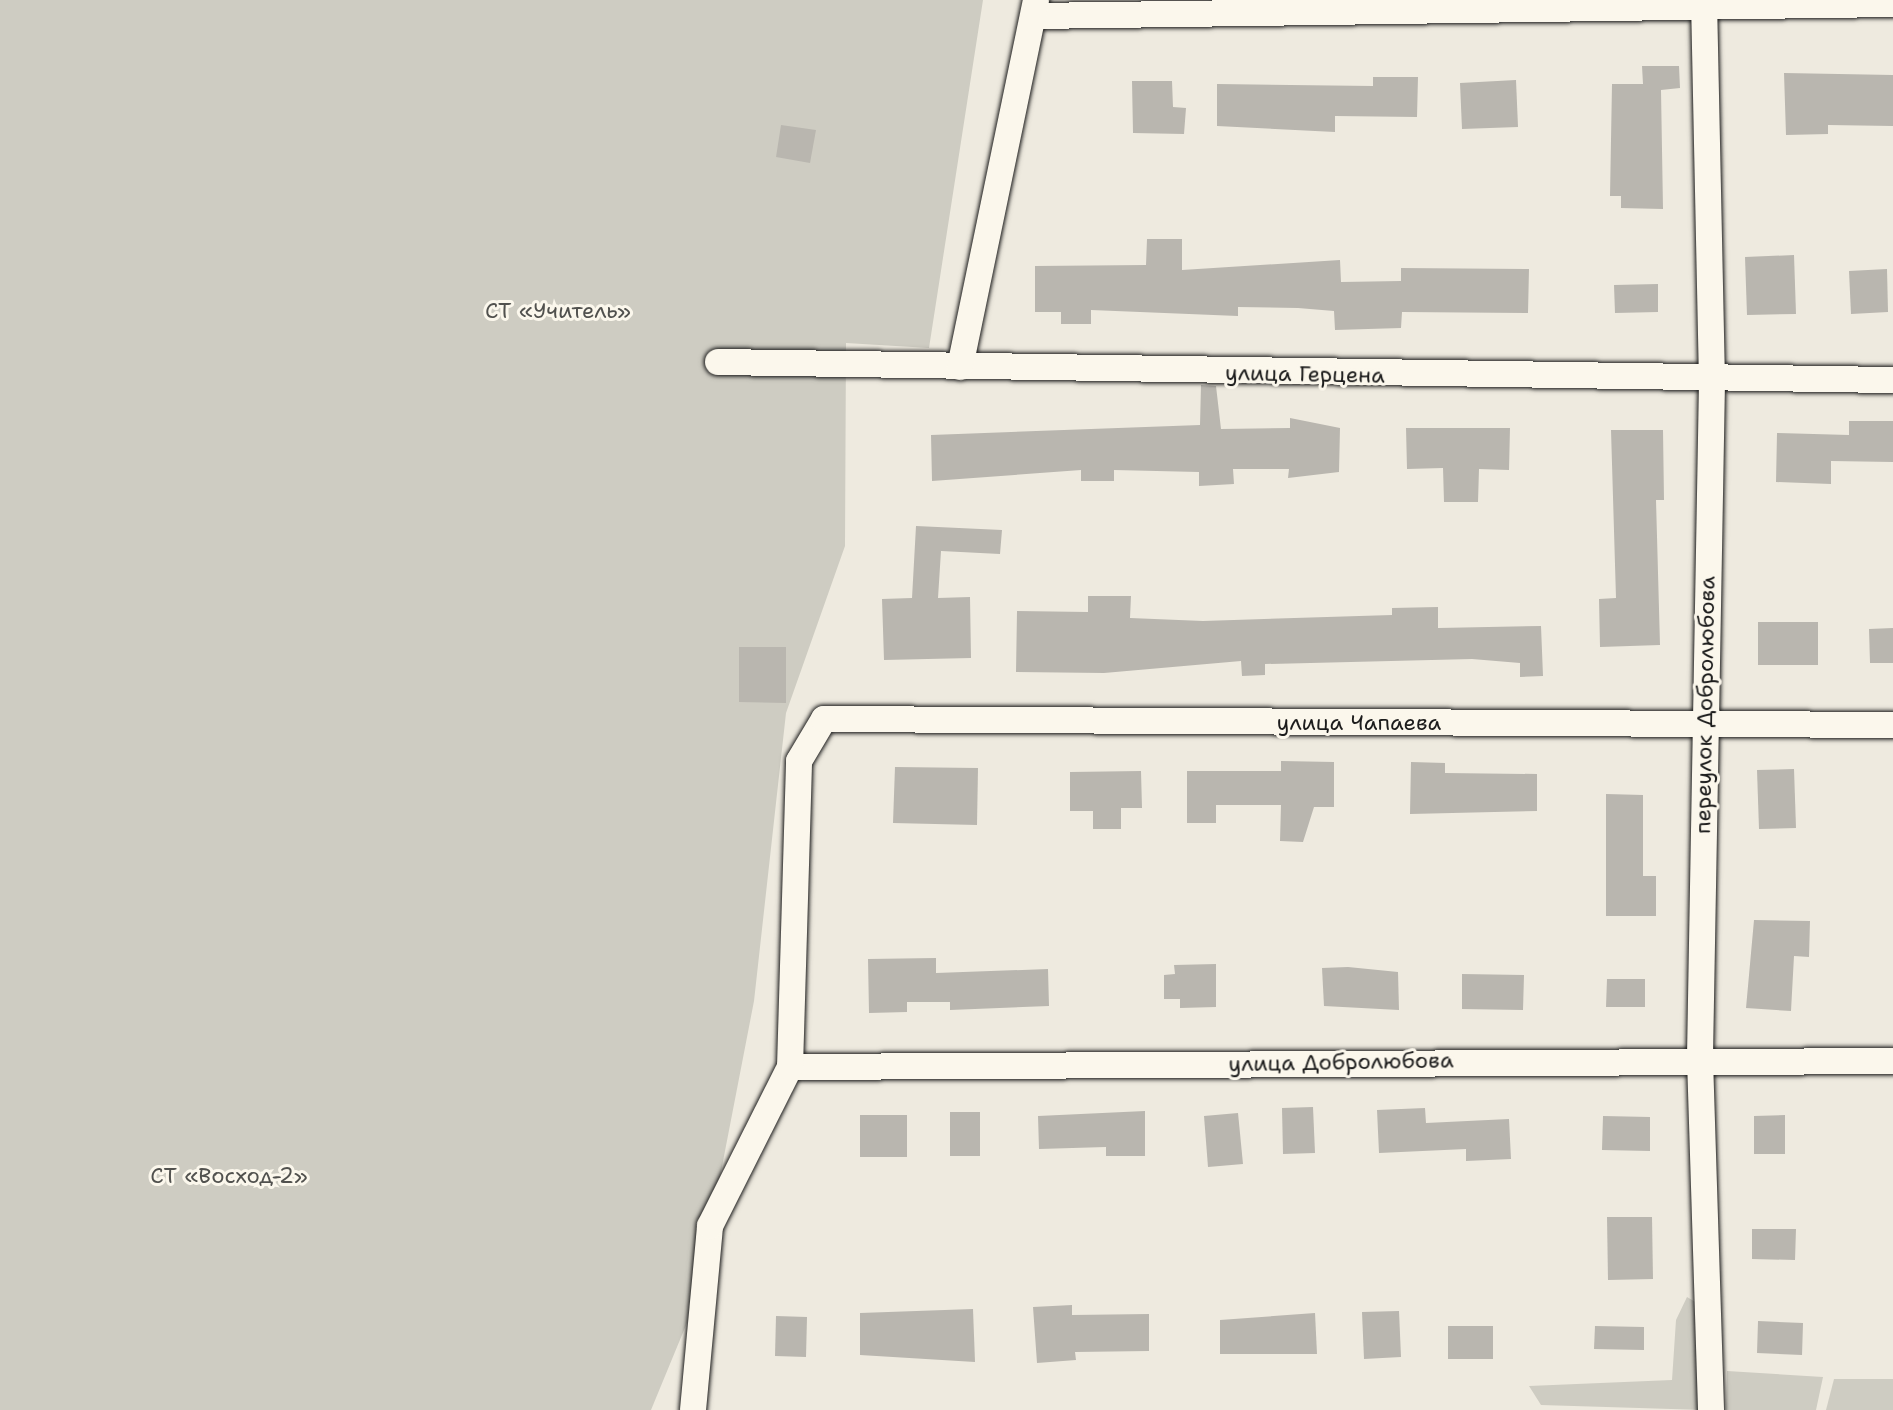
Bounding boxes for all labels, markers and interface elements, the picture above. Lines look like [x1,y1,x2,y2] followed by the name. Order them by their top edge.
[485,298,631,324] park label: СТ «Учитель»
[1225,359,1385,389] street label: улица Герцена
[1690,576,1720,834] street label: переулок Добролюбова
[1277,710,1441,736] street label: улица Чапаева
[1228,1047,1454,1077] street label: улица Добролюбова
[150,1163,308,1189] park label: СТ «Восход-2»

